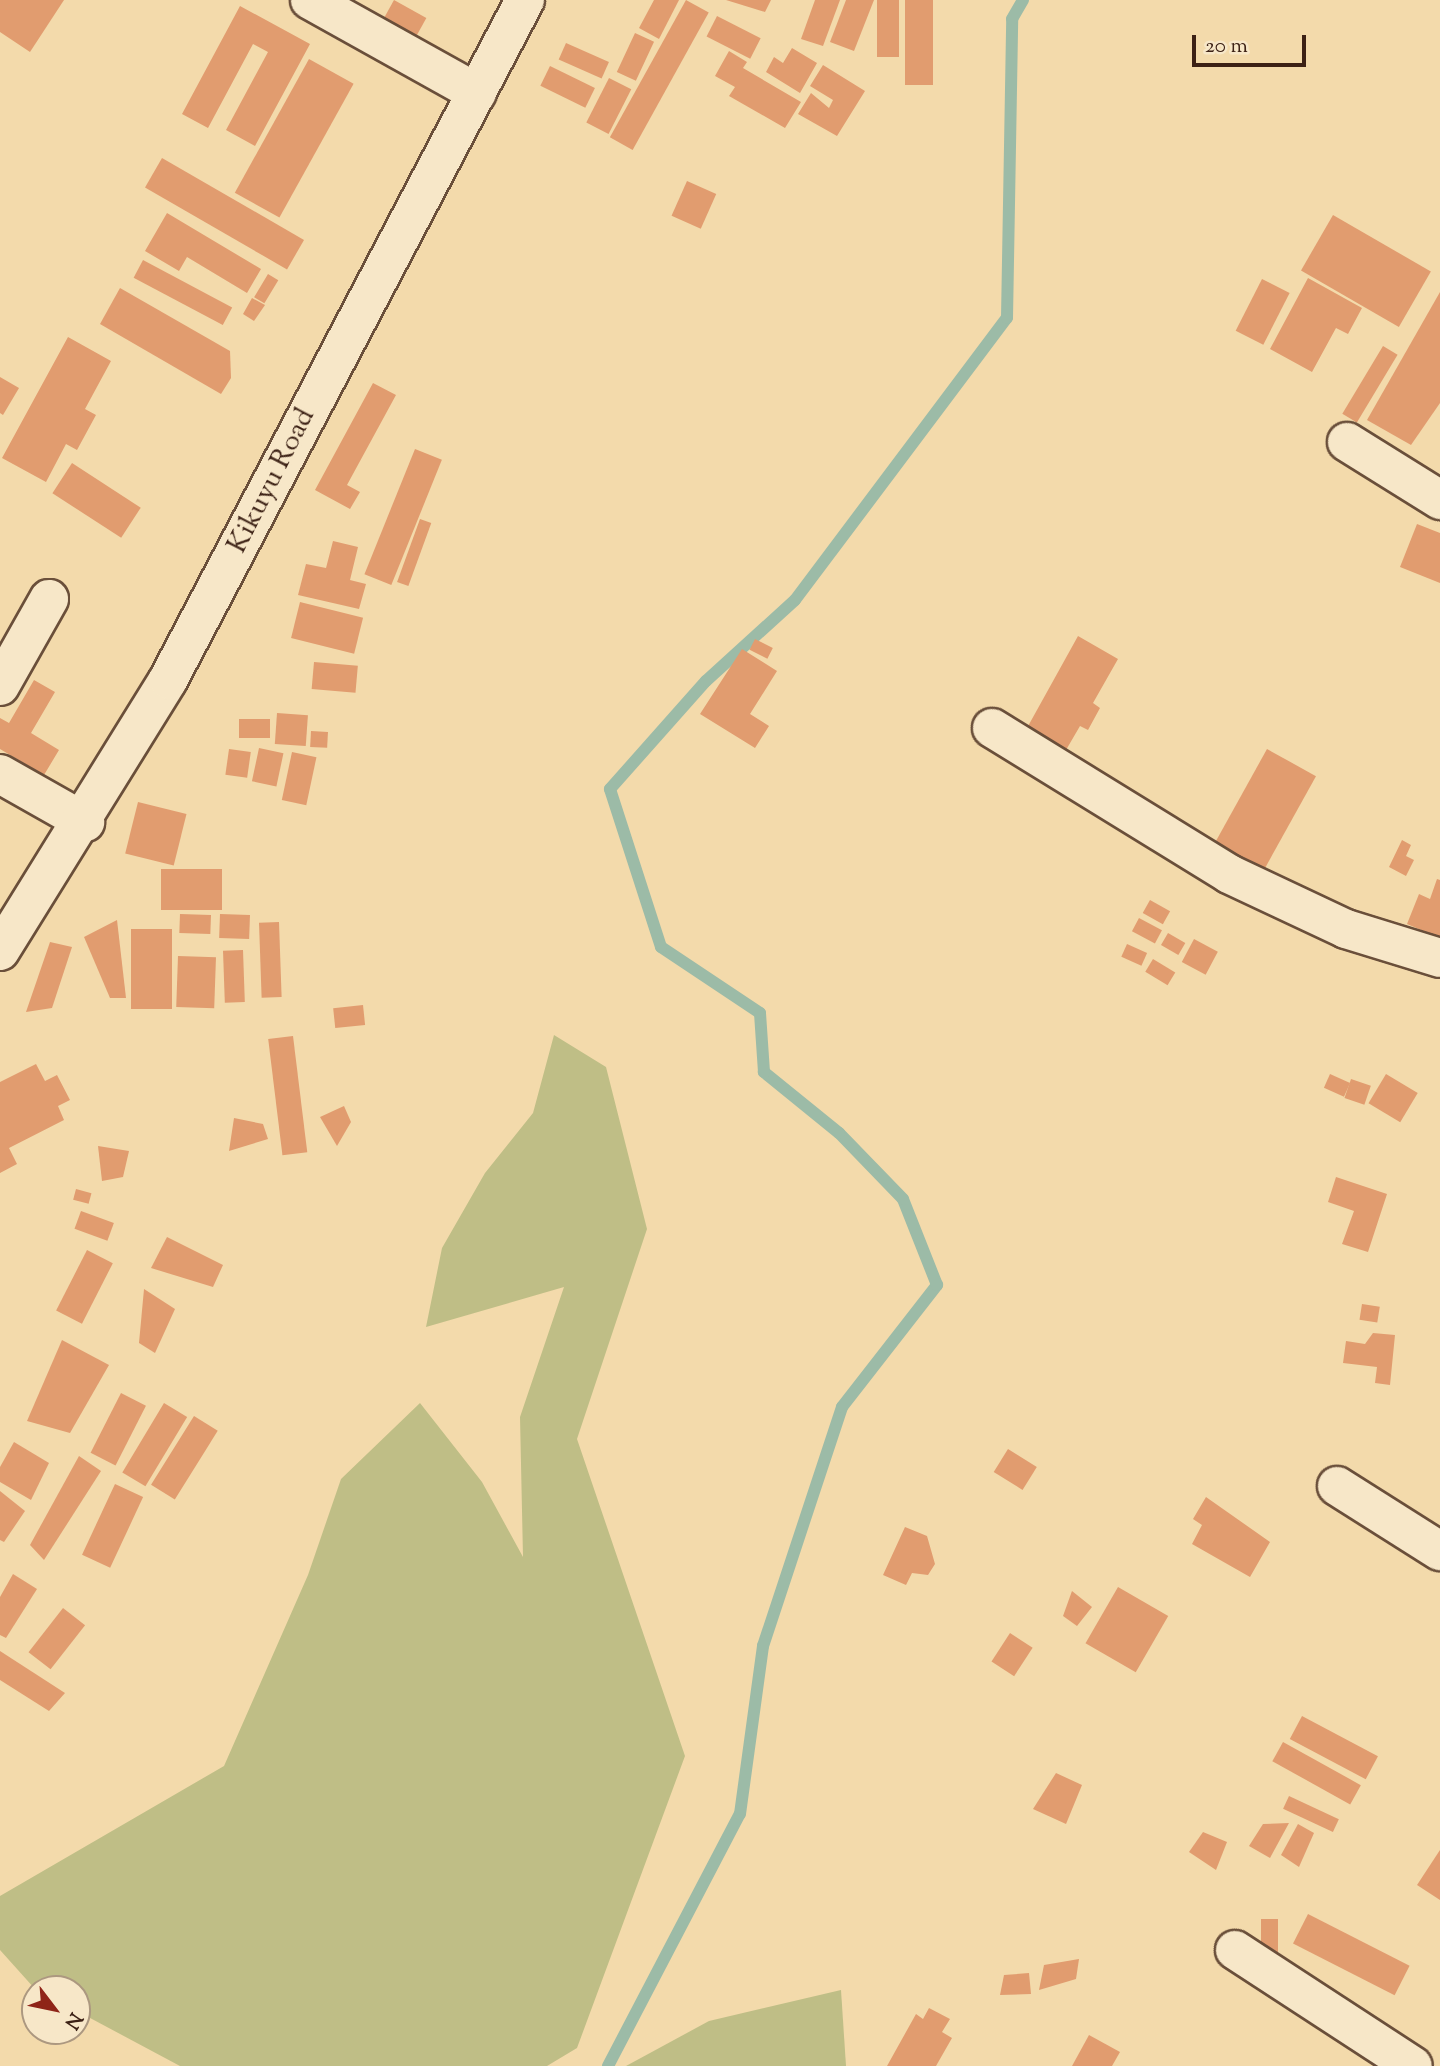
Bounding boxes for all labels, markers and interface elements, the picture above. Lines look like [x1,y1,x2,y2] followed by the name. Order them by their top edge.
[1195,21,1309,65] scale bar
[1205,32,1248,62] text: 20 m
[221,403,323,559] street label: Kikuyu Road
[21,1975,91,2045] north arrow
[57,2007,88,2034] text: N

